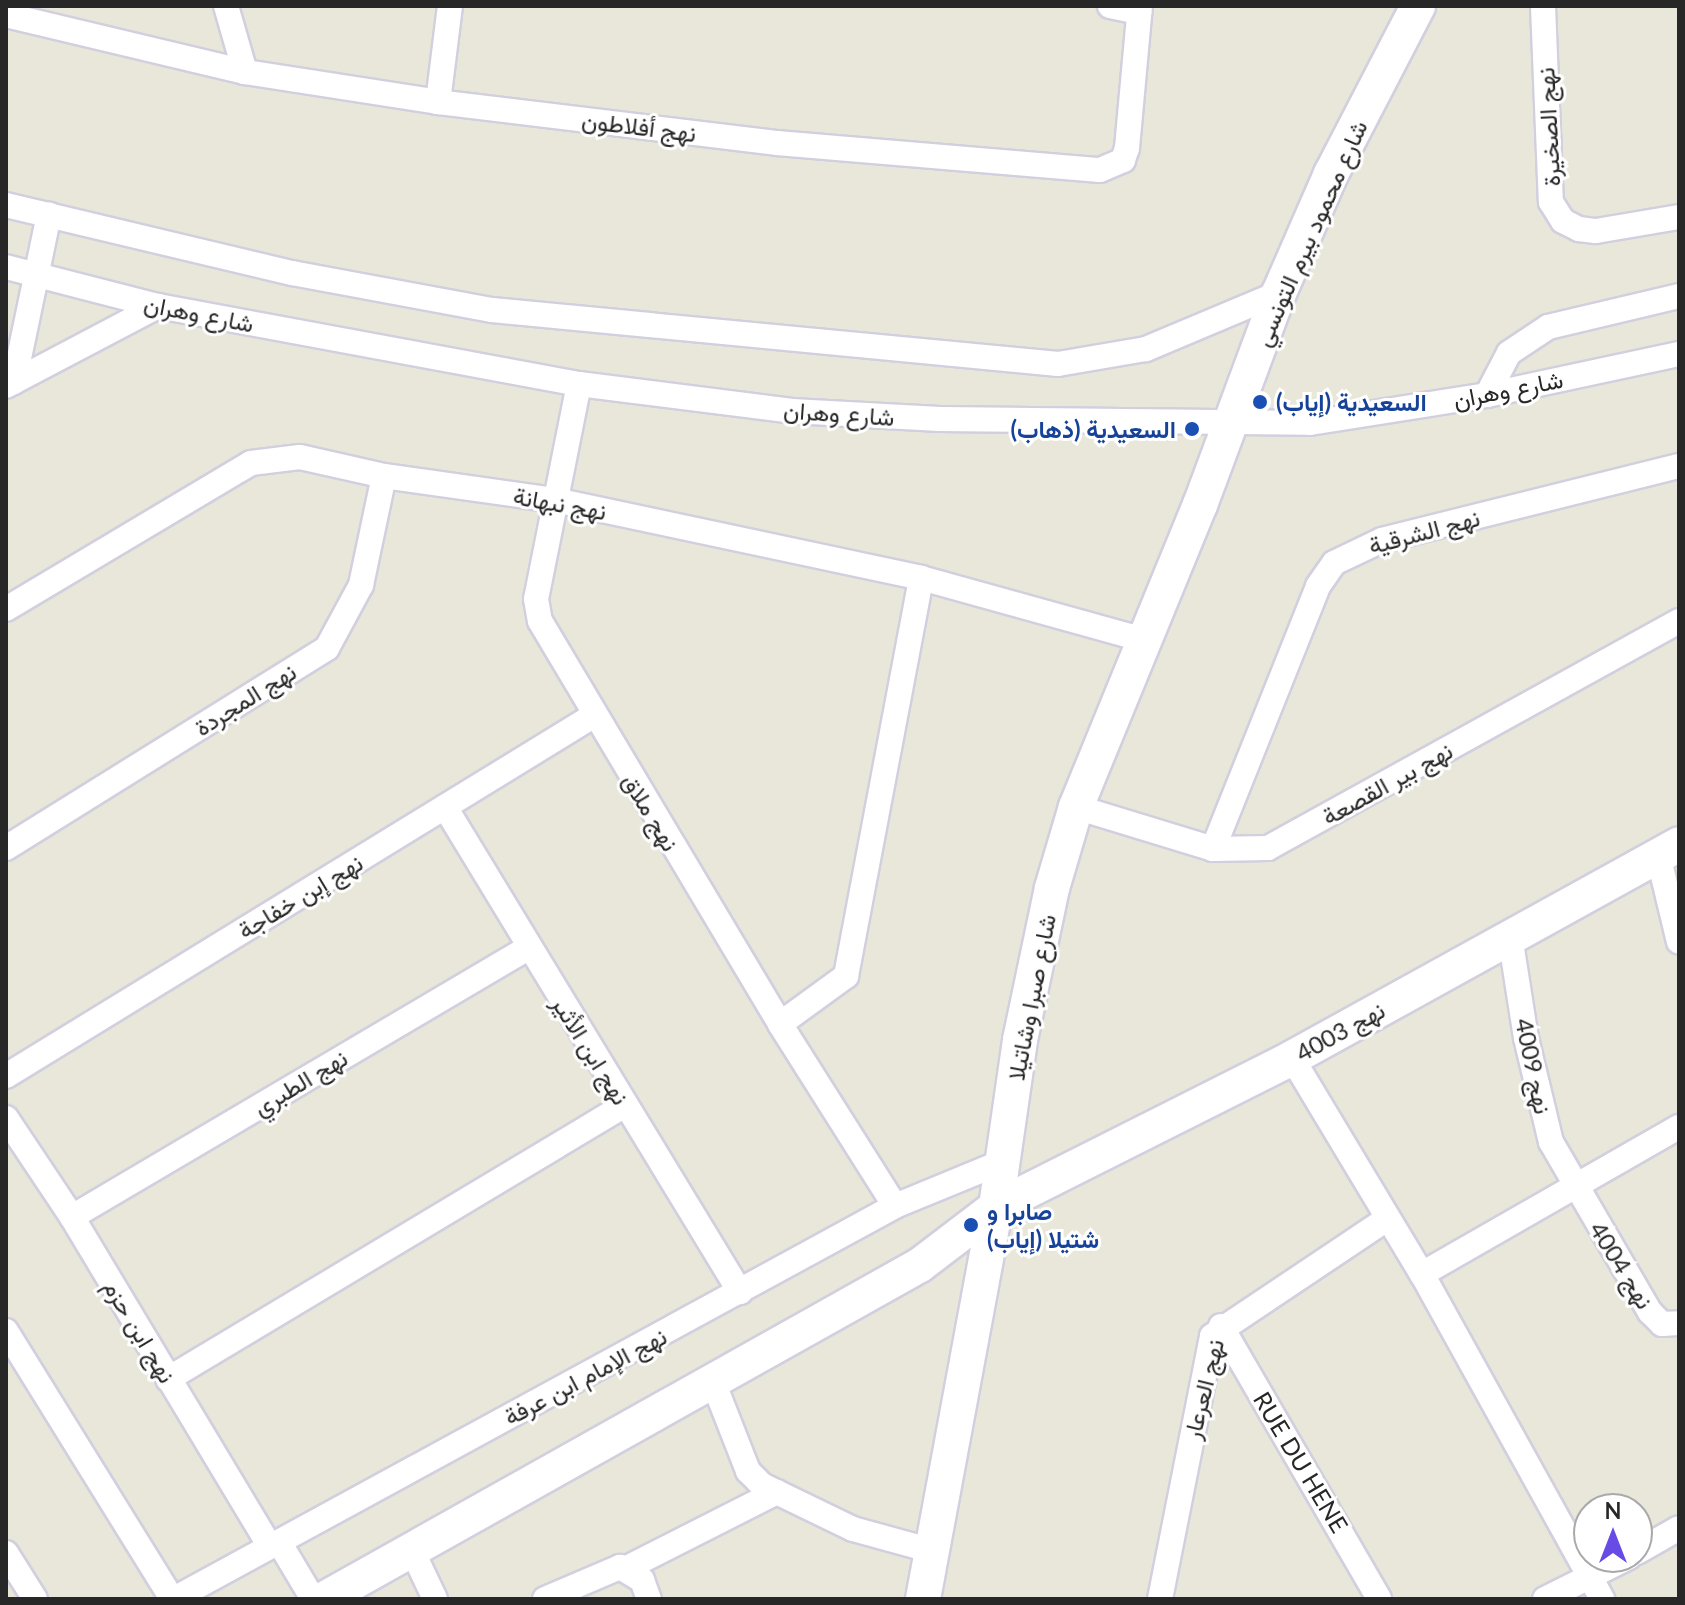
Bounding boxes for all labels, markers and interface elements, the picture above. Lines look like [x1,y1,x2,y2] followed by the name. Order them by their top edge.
[1531,67,1565,187] street label: نهج الصخيرة
[580,105,698,147] street label: نهج أفلاطون
[1247,115,1373,351] street label: شارع محمود بيرم التونسي
[142,288,256,338] street label: شارع وهران
[1451,364,1565,414] street label: شارع وهران
[1276,388,1427,416] place label: السعيدية (إياب)
[1251,393,1269,411] marker: السعيدية (إياب)
[783,395,895,431] street label: شارع وهران
[1010,415,1176,443] place label: السعيدية (ذهاب)
[1183,420,1201,438] marker: السعيدية (ذهاب)
[511,481,609,525] street label: نهج نبهانة
[1365,502,1483,560] street label: نهج الشرقية
[189,657,301,741] street label: نهج المجردة
[1317,735,1457,831] street label: نهج بير القصعة
[617,768,685,856] street label: نهج ملاق
[232,848,368,944] street label: نهج إبن خفاجة
[1001,912,1061,1082] street label: شارع صبرا وشاتيلا
[546,990,636,1110] street label: نهج ابن الأثير
[1291,995,1389,1067] street label: نهج 4003
[1510,1016,1558,1116] street label: نهج 4009
[248,1043,352,1121] street label: نهج الطبري
[987,1197,1099,1253] place label: صابرا و شتيلا (إياب)
[962,1216,980,1234] marker: صابرا و شتيلا (إياب)
[1584,1216,1660,1314] street label: نهج 4004
[98,1274,182,1388] street label: نهج ابن حزم
[499,1321,671,1431] street label: نهج الإمام ابن عرفة
[1177,1336,1229,1442] street label: نهج العرعار
[1248,1386,1354,1538] street label: RUE DU HENE
[1573,1493,1653,1573] north arrow
[1605,1497,1621,1524] text: N

